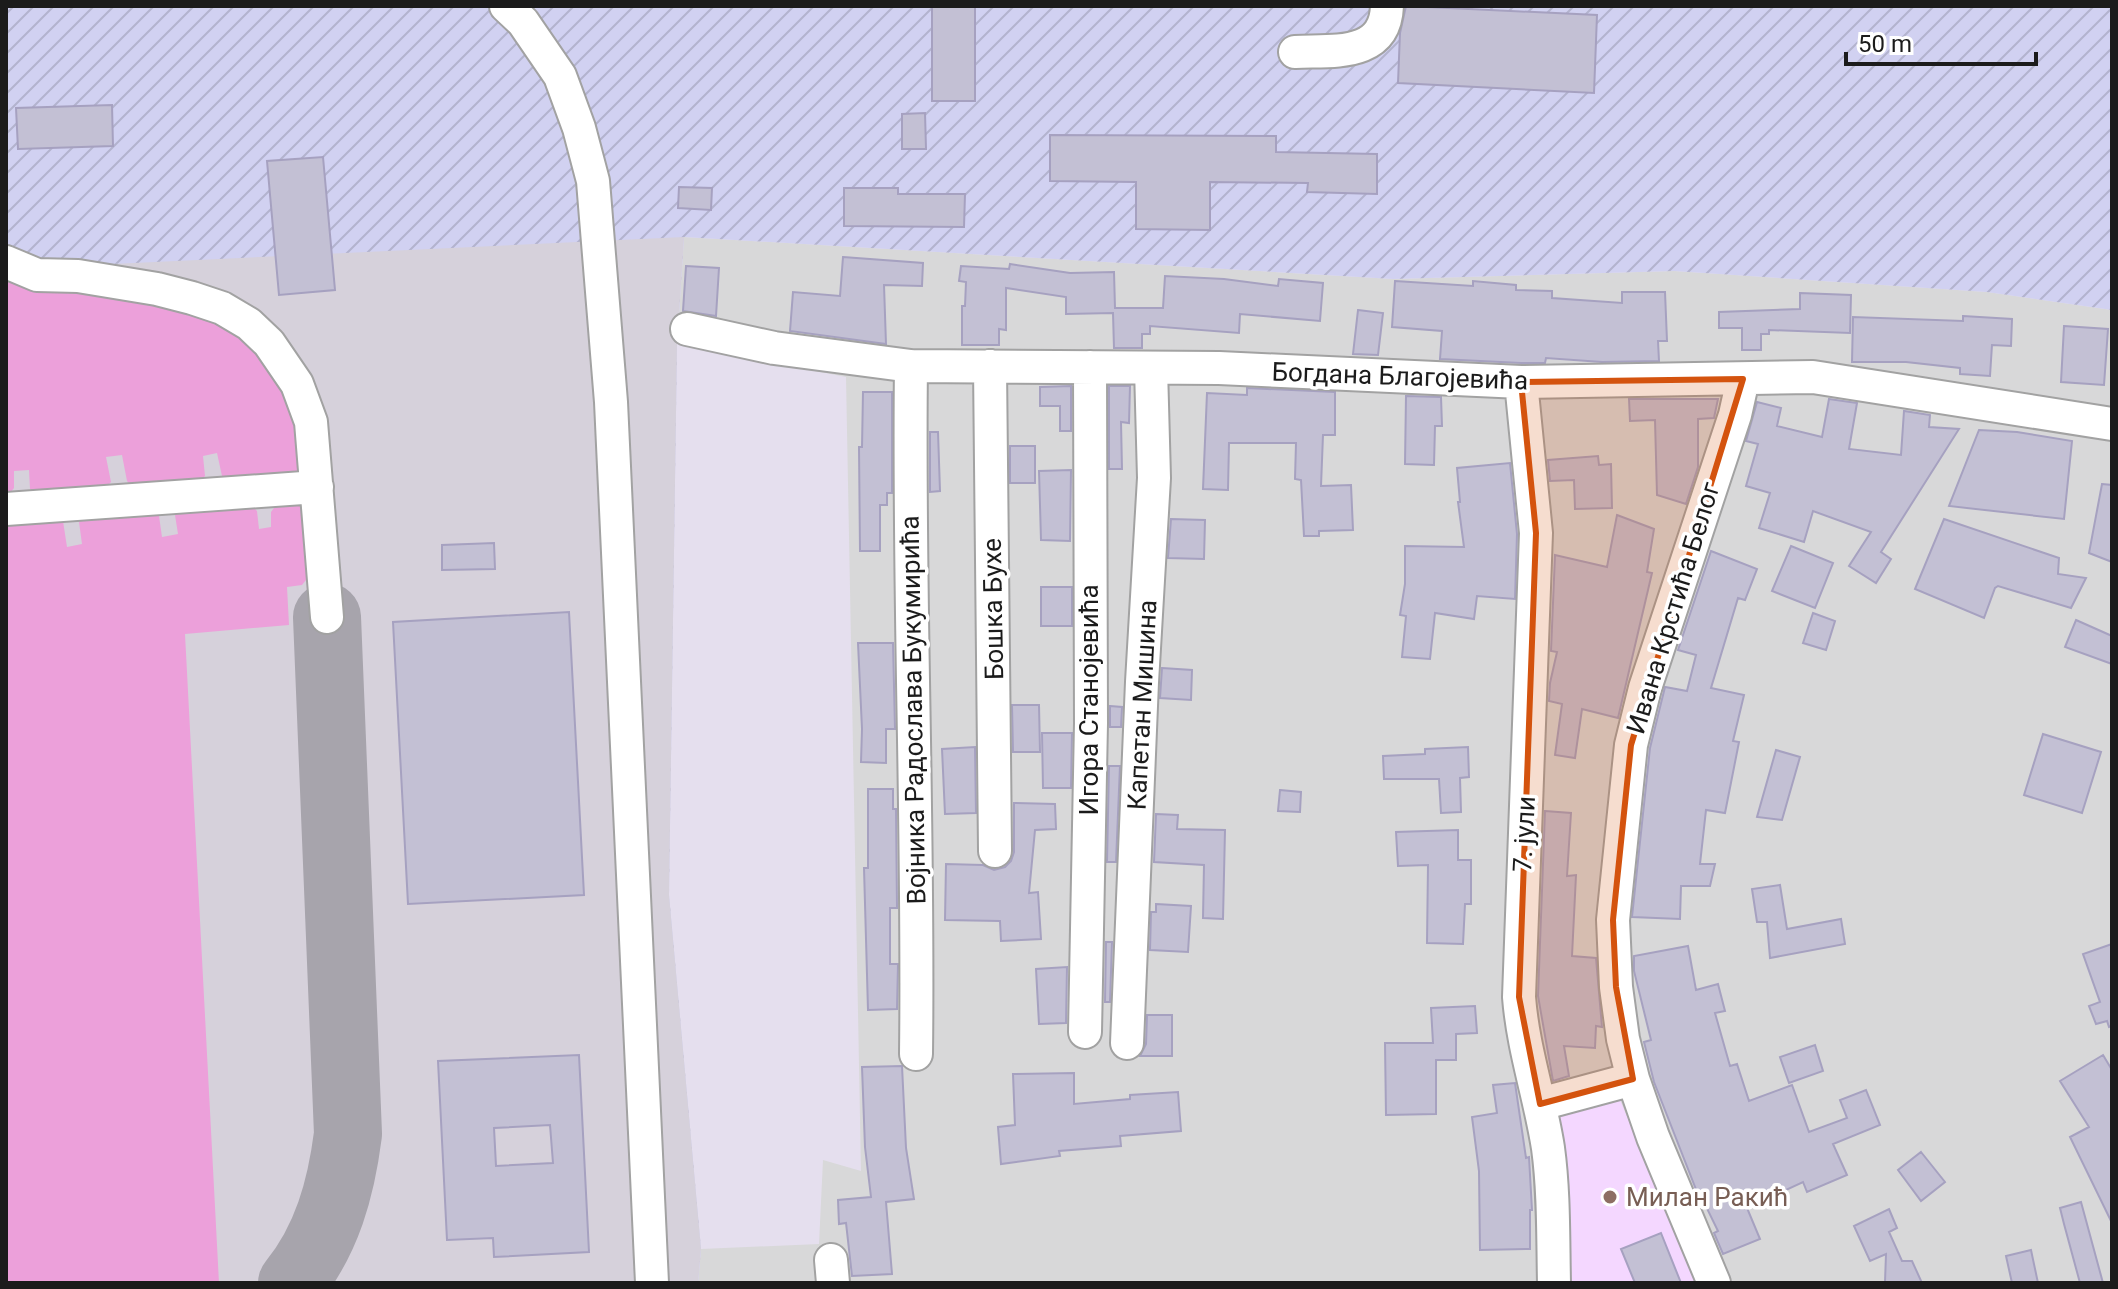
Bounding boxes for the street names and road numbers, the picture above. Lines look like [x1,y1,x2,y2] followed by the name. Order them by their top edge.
[1271,357,1529,395] street label: Богдана Благојевића
[1620,478,1726,737] street label: Ивана Крстића Белог
[895,515,931,905] street label: Војника Радослава Букумирића
[977,538,1009,680] street label: Бошка Бухе
[1074,584,1104,816] street label: Игора Станојевића
[1122,599,1162,811] street label: Капетан Мишина
[1507,795,1541,873] street label: 7. јули

